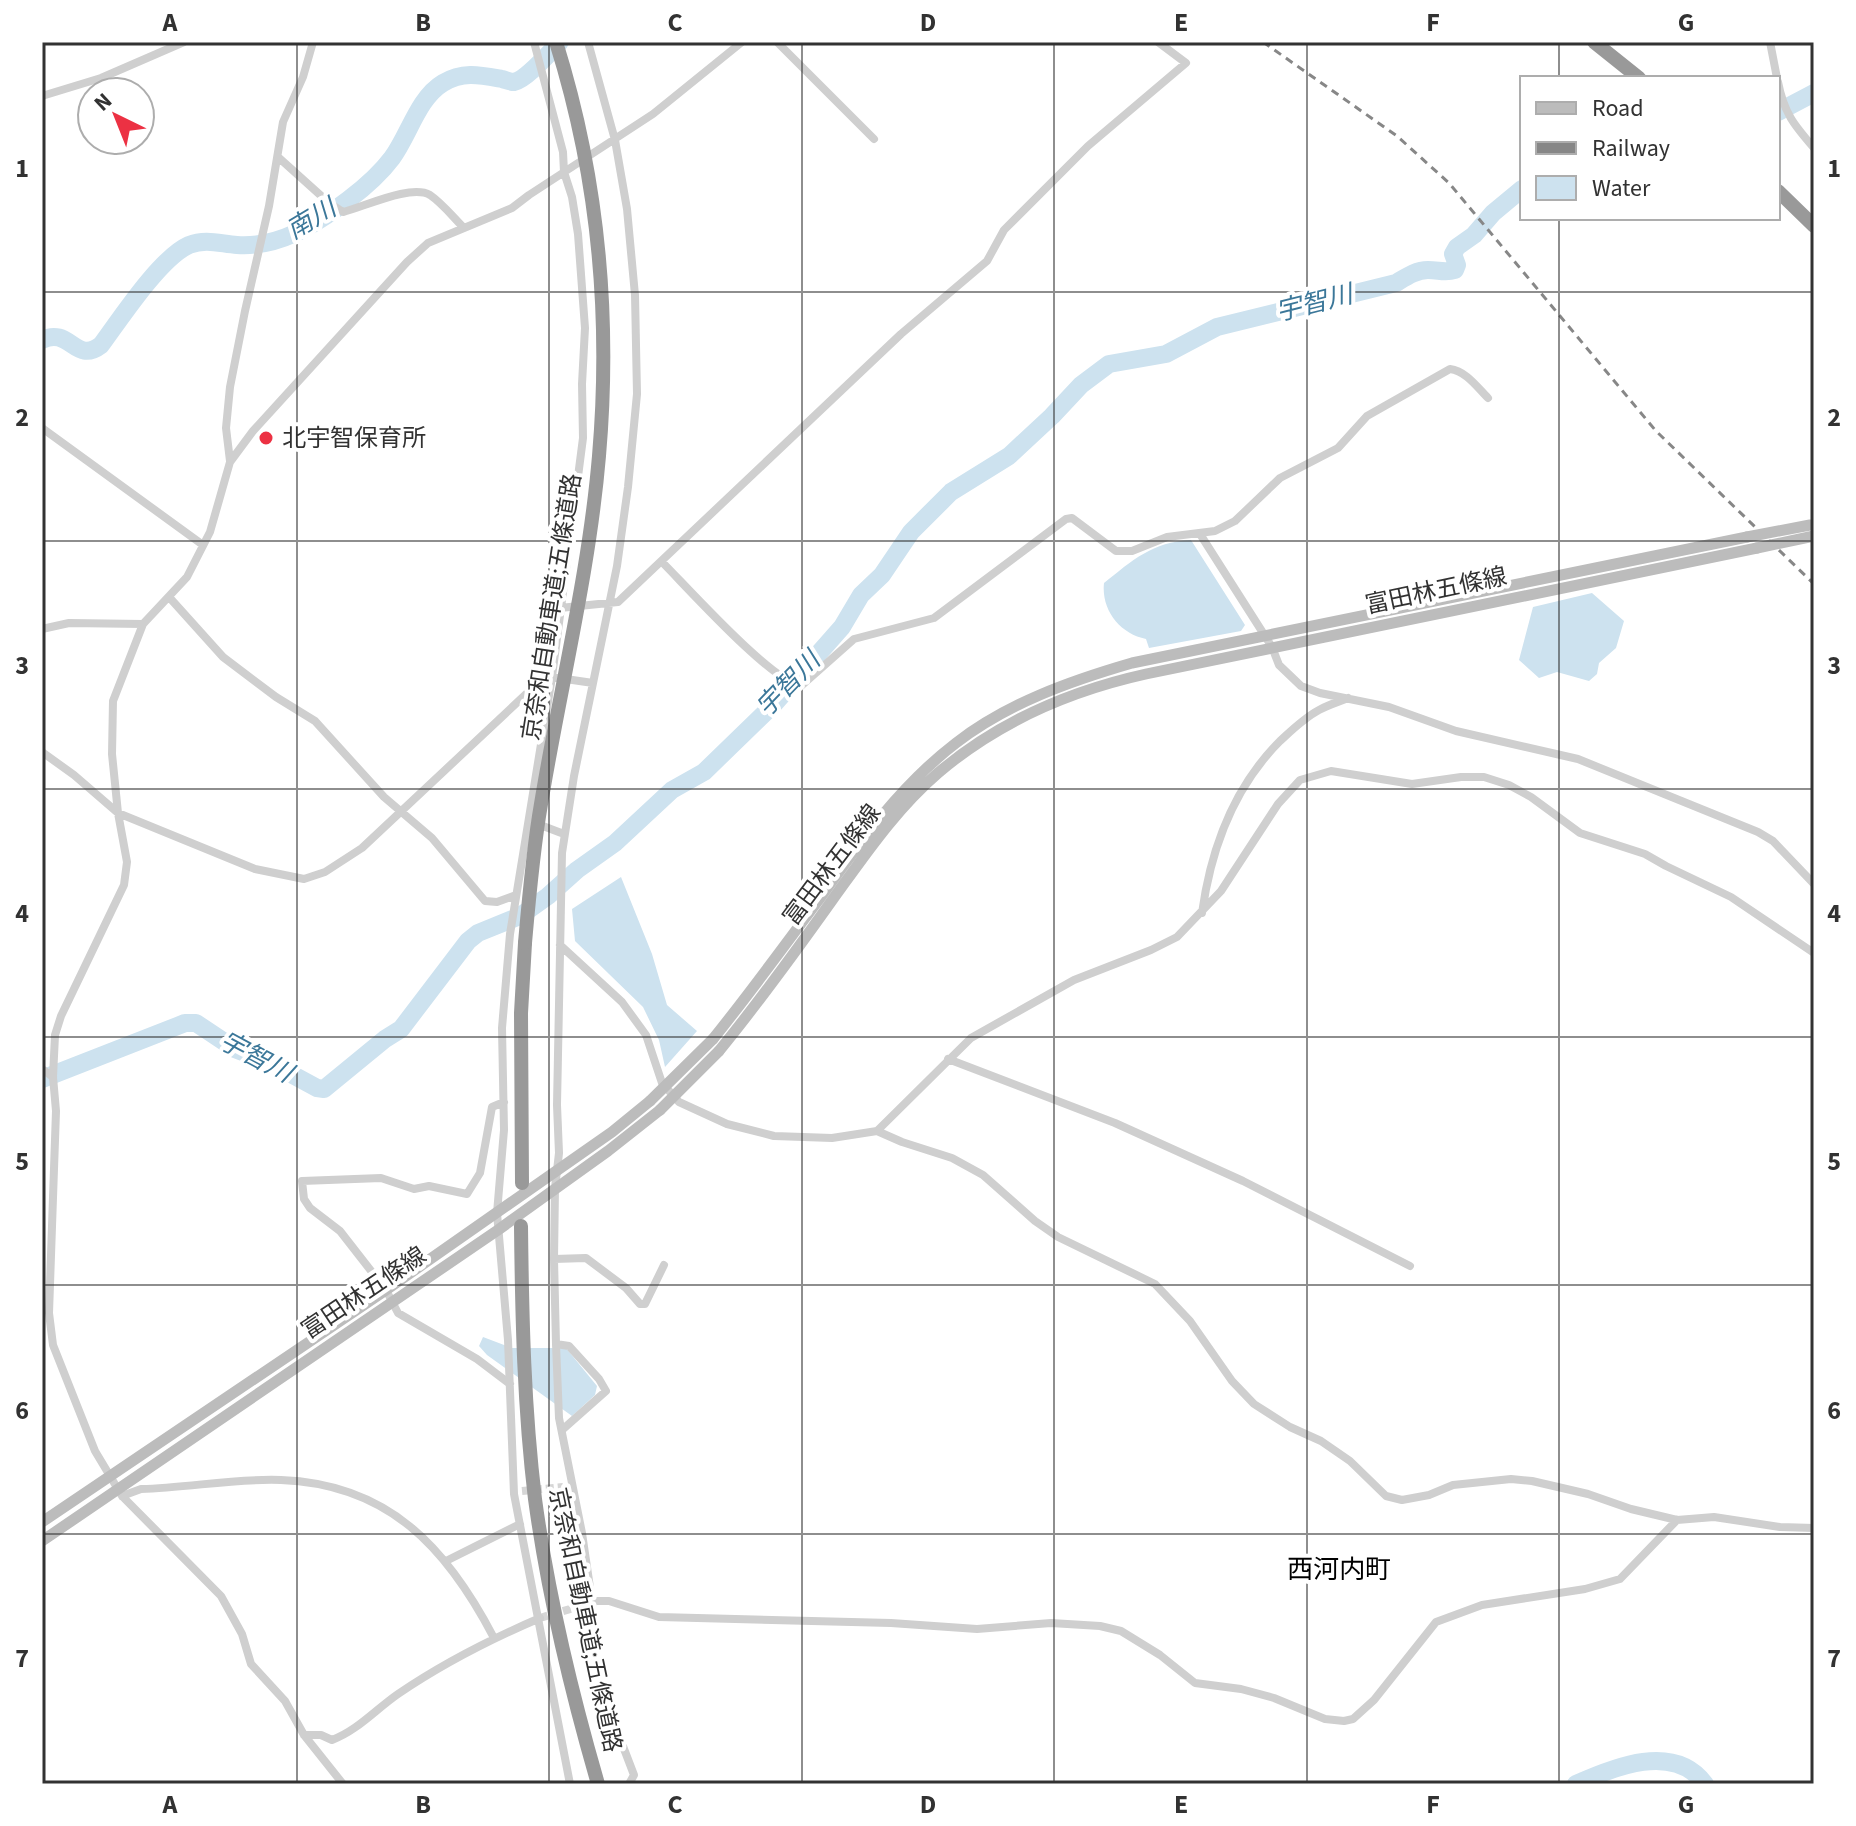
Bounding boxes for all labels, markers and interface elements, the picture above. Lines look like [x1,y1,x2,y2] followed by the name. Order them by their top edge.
[162,4,179,41] text: A
[415,4,431,41] text: B
[667,4,683,41] text: C
[920,4,936,41] text: D
[1174,4,1188,41] text: E
[1426,4,1440,41] text: F
[1678,4,1694,41] text: G
[76,76,156,156] north arrow
[1520,76,1780,220] legend
[87,85,119,119] text: N
[1592,91,1644,126] text: Road
[1592,131,1670,166] text: Railway
[15,150,29,187] text: 1
[1827,150,1841,187] text: 1
[1592,171,1651,206] text: Water
[279,188,345,248] water label: 南川
[1272,275,1359,330] water label: 宇智川
[15,399,29,436] text: 2
[1827,399,1841,436] text: 2
[282,421,426,456] place label: 北宇智保育所
[257,429,275,447] marker: 北宇智保育所
[514,471,590,743] street label: 京奈和自動車道;五條道路
[1362,559,1510,623] street label: 富田林五條線
[748,641,830,725] water label: 宇智川
[15,647,29,684] text: 3
[1827,647,1841,684] text: 3
[775,797,889,933] street label: 富田林五條線
[15,895,29,932] text: 4
[1827,895,1841,932] text: 4
[213,1022,302,1093] water label: 宇智川
[15,1143,29,1180] text: 5
[1827,1143,1841,1180] text: 5
[295,1238,433,1348] street label: 富田林五條線
[15,1392,29,1429] text: 6
[1827,1392,1841,1429] text: 6
[540,1484,630,1756] street label: 京奈和自動車道;五條道路
[1287,1551,1391,1588] district label: 西河内町
[15,1640,29,1677] text: 7
[1827,1640,1841,1677] text: 7
[162,1786,179,1823] text: A
[415,1786,431,1823] text: B
[667,1786,683,1823] text: C
[920,1786,936,1823] text: D
[1174,1786,1188,1823] text: E
[1426,1786,1440,1823] text: F
[1678,1786,1694,1823] text: G

